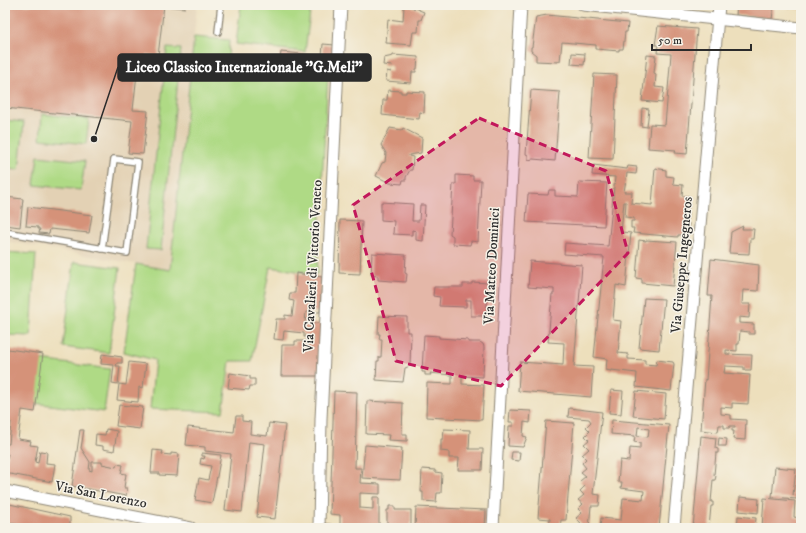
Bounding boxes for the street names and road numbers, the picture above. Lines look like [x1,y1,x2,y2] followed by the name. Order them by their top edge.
[299,179,327,354] street label: Via Cavalieri di Vittorio Veneto
[667,196,697,335] street label: Via Giuseppe Ingegneros
[480,207,504,326] street label: Via Matteo Dominici
[53,477,149,513] street label: Via San Lorenzo

